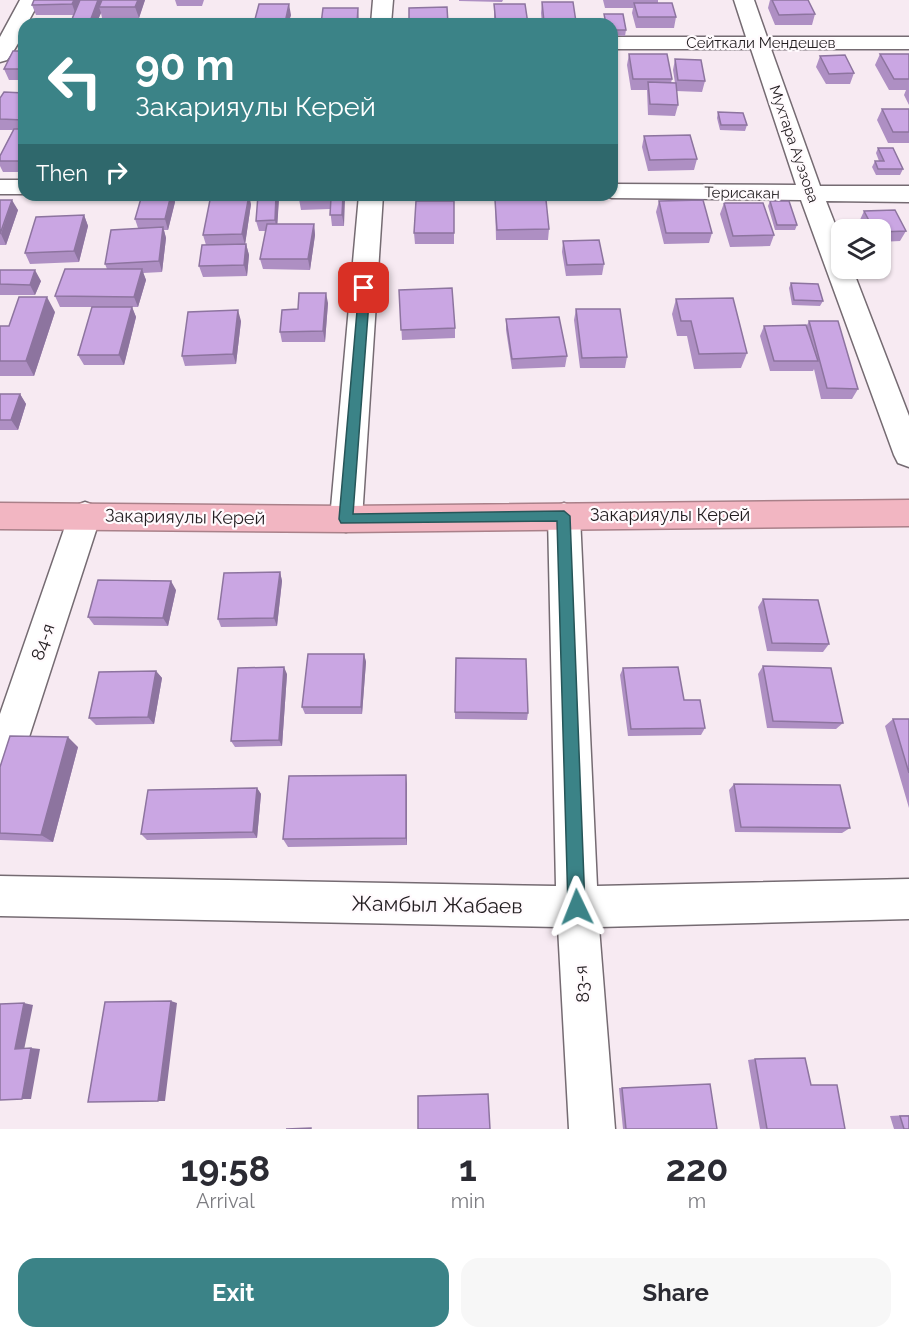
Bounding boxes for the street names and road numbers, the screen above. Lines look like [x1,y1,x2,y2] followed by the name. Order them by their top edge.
[686,34,836,52] street label: Сейткали Мендешев
[765,83,823,205] street label: Мухтара Ауэзова
[704,183,780,203] street label: Терисакан
[590,504,750,525] street label: Закарияулы Керей
[105,505,265,528] street label: Закарияулы Керей
[27,621,59,663] street label: 84-я
[351,891,523,918] street label: Жамбыл Жабаев
[570,965,593,1003] street label: 83-я

